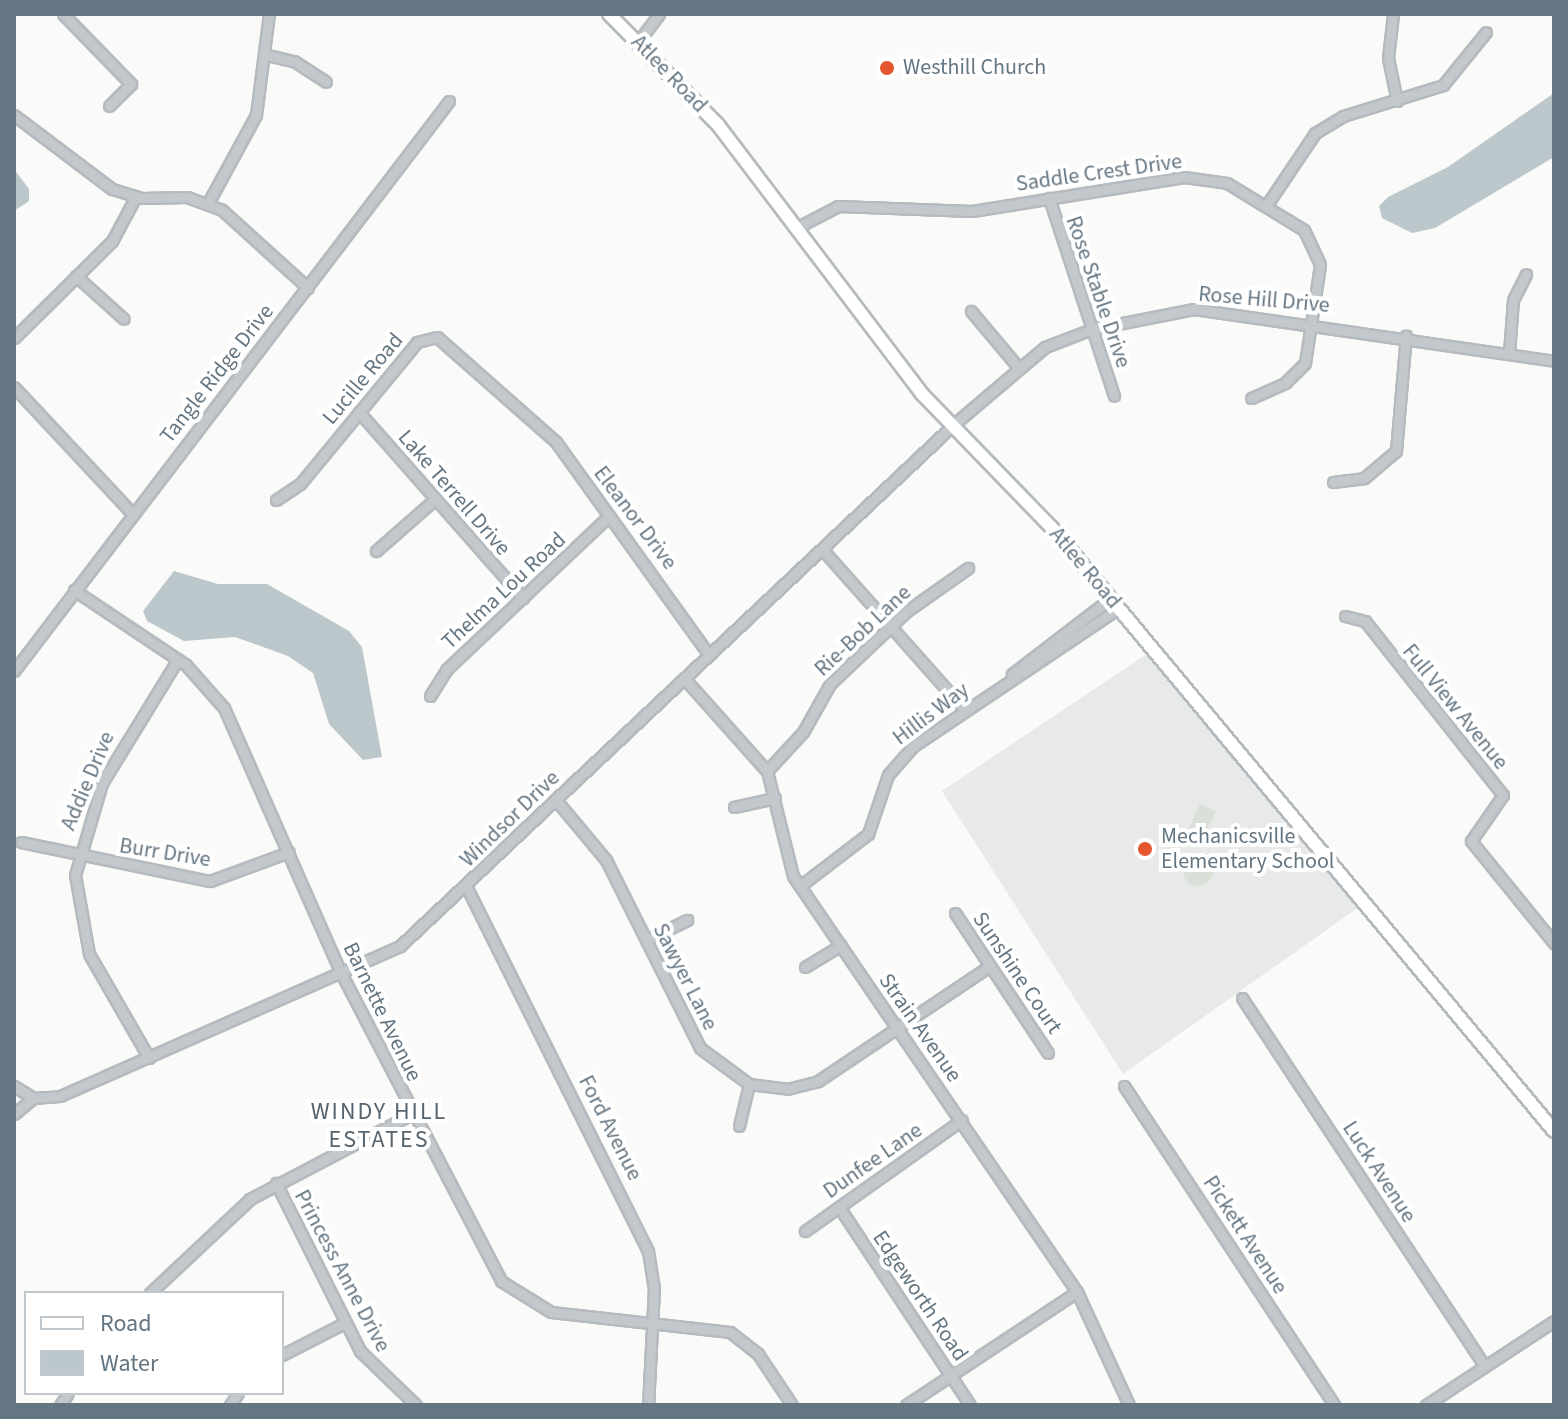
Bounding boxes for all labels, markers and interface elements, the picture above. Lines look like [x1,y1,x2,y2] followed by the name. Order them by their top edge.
[625,30,713,118] street label: Atlee Road
[903,55,1046,81] place label: Westhill Church
[878,59,896,77] marker: Westhill Church
[1014,148,1184,198] street label: Saddle Crest Drive
[1060,213,1136,371] street label: Rose Stable Drive
[1197,281,1331,319] street label: Rose Hill Drive
[154,299,280,449] street label: Tangle Ridge Drive
[317,328,409,430] street label: Lucille Road
[392,425,516,561] street label: Lake Terrell Drive
[588,461,682,575] street label: Eleanor Drive
[1043,522,1127,614] street label: Atlee Road
[437,527,571,655] street label: Thelma Lou Road
[809,580,917,682] street label: Rie-Bob Lane
[1396,639,1514,775] street label: Full View Avenue
[888,677,974,751] street label: Hillis Way
[55,728,121,834] street label: Addie Drive
[455,765,565,873] street label: Windsor Drive
[1161,823,1334,874] place label: Mechanicsville Elementary School
[117,833,213,873] street label: Burr Drive
[1136,840,1154,858] marker: Mechanicsville Elementary School
[967,907,1067,1039] street label: Sunshine Court
[647,919,723,1035] street label: Sawyer Lane
[337,938,427,1086] street label: Barnette Avenue
[873,969,967,1087] street label: Strain Avenue
[572,1071,648,1185] street label: Ford Avenue
[311,1098,447,1154] district label: WINDY HILL ESTATES
[1336,1116,1422,1228] street label: Luck Avenue
[818,1117,928,1205] street label: Dunfee Lane
[1197,1171,1293,1299] street label: Pickett Avenue
[288,1185,396,1357] street label: Princess Anne Drive
[867,1226,973,1366] street label: Edgeworth Road
[24,1291,284,1395] legend
[100,1306,152,1341] text: Road
[100,1346,158,1381] text: Water

